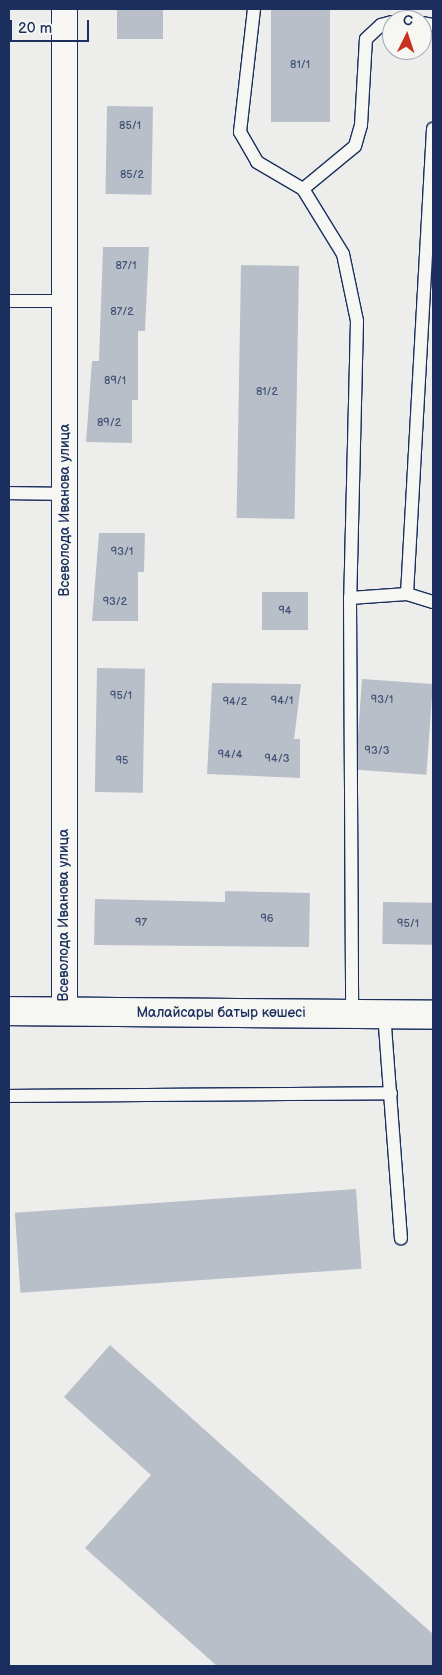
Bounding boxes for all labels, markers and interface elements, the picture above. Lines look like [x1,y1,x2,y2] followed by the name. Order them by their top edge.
[12,10,91,42] scale bar
[382,10,432,60] north arrow
[403,12,413,29] text: С
[18,19,52,38] text: 20 m
[290,58,310,72] house number: 81/1
[119,119,141,133] house number: 85/1
[120,168,144,182] house number: 85/2
[115,259,137,273] house number: 87/1
[110,305,134,319] house number: 87/2
[104,374,126,388] house number: 89/1
[256,385,278,399] house number: 81/2
[97,416,121,430] house number: 89/2
[57,424,73,596] street label: Всеволода Иванова улица
[111,545,133,559] house number: 93/1
[103,595,127,609] house number: 93/2
[278,604,292,618] house number: 94
[110,689,132,703] house number: 95/1
[371,693,393,707] house number: 93/1
[271,694,293,708] house number: 94/1
[223,695,247,709] house number: 94/2
[365,744,389,758] house number: 93/3
[218,748,242,762] house number: 94/4
[265,752,289,766] house number: 94/3
[116,754,128,768] house number: 95
[56,829,72,1001] street label: Всеволода Иванова улица
[260,912,274,926] house number: 96
[135,916,147,930] house number: 97
[397,917,419,931] house number: 95/1
[136,1005,306,1021] street label: Малайсары батыр көшесі

